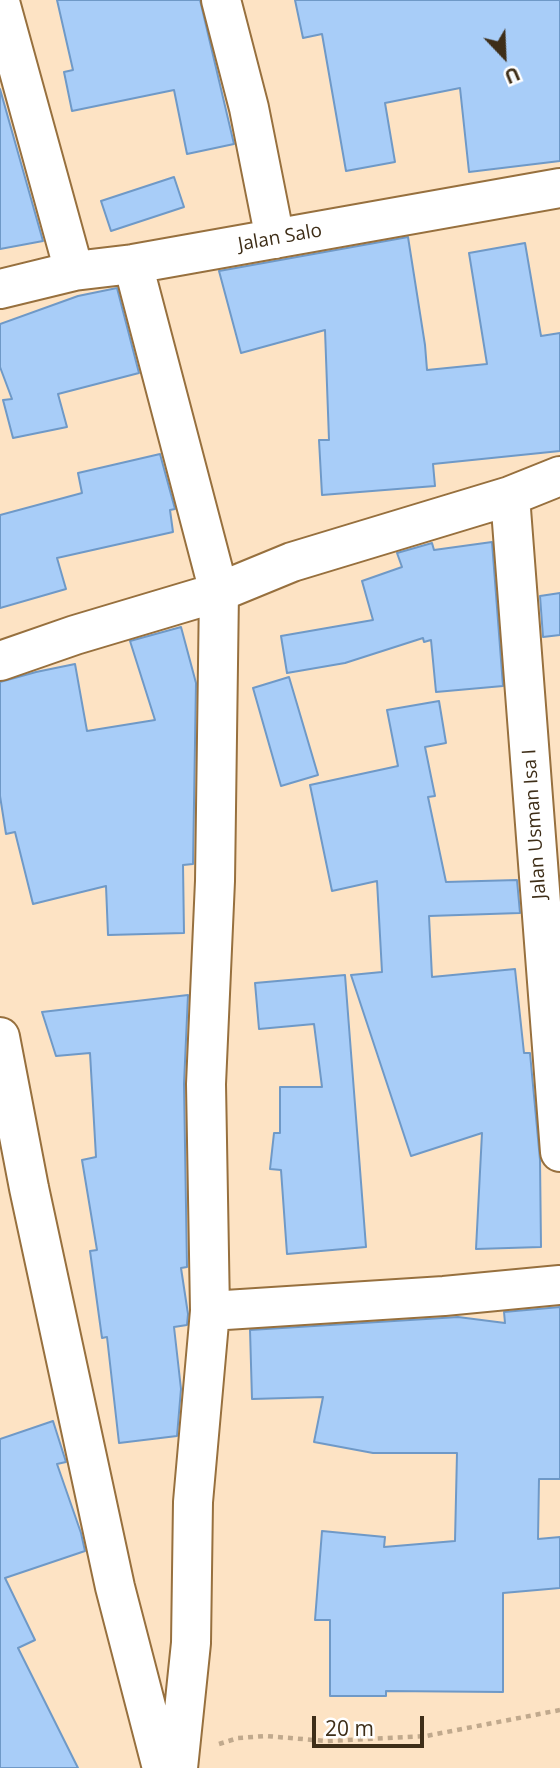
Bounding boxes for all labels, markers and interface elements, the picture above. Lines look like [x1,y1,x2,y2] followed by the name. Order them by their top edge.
[469,21,539,91] north arrow
[501,61,524,90] text: U
[236,219,324,257] street label: Jalan Salo
[518,748,552,900] street label: Jalan Usman Isa I
[315,1702,427,1746] scale bar
[325,1714,374,1742] text: 20 m

